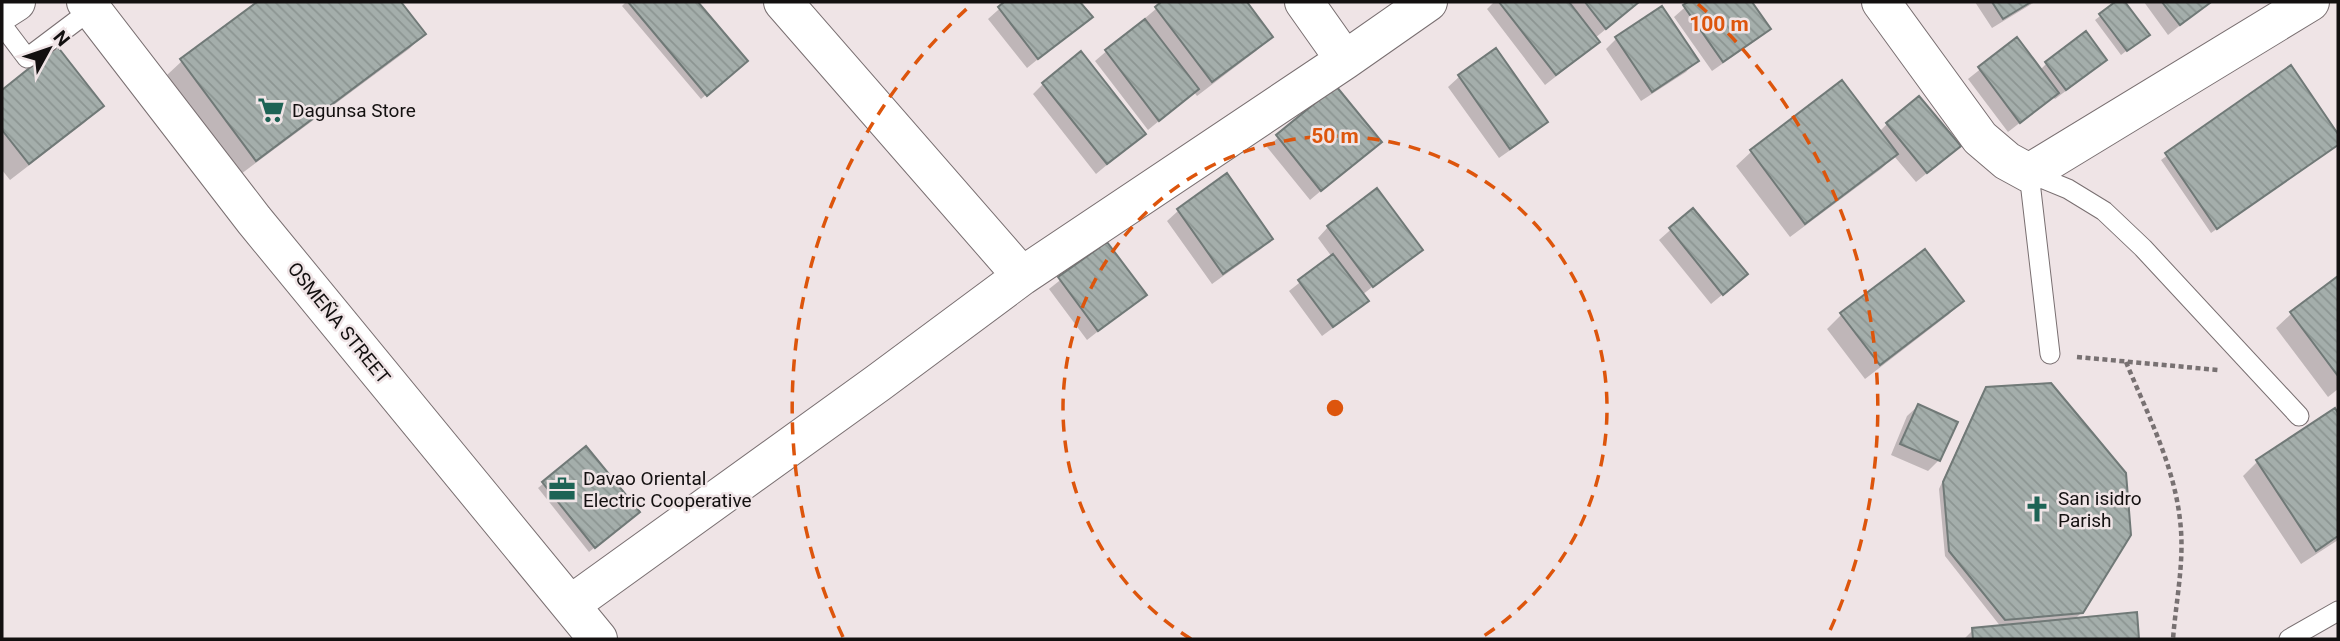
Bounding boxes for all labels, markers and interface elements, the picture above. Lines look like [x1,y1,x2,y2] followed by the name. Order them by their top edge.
[1689,12,1749,36] text: 100 m
[14,14,84,84] north arrow
[49,26,75,51] text: N
[256,95,286,125] supermarket icon: Dagunsa Store
[292,99,416,122] place label: Dagunsa Store
[1311,124,1359,148] text: 50 m
[283,257,395,389] street label: OSMEÑA STREET
[1323,396,1347,420] centre of rings
[583,467,752,512] place label: Davao Oriental Electric Cooperative
[547,474,577,504] office icon: Davao Oriental Electric Cooperative
[2058,487,2142,532] place label: San isidro Parish
[2022,494,2052,524] church icon: San isidro Parish

